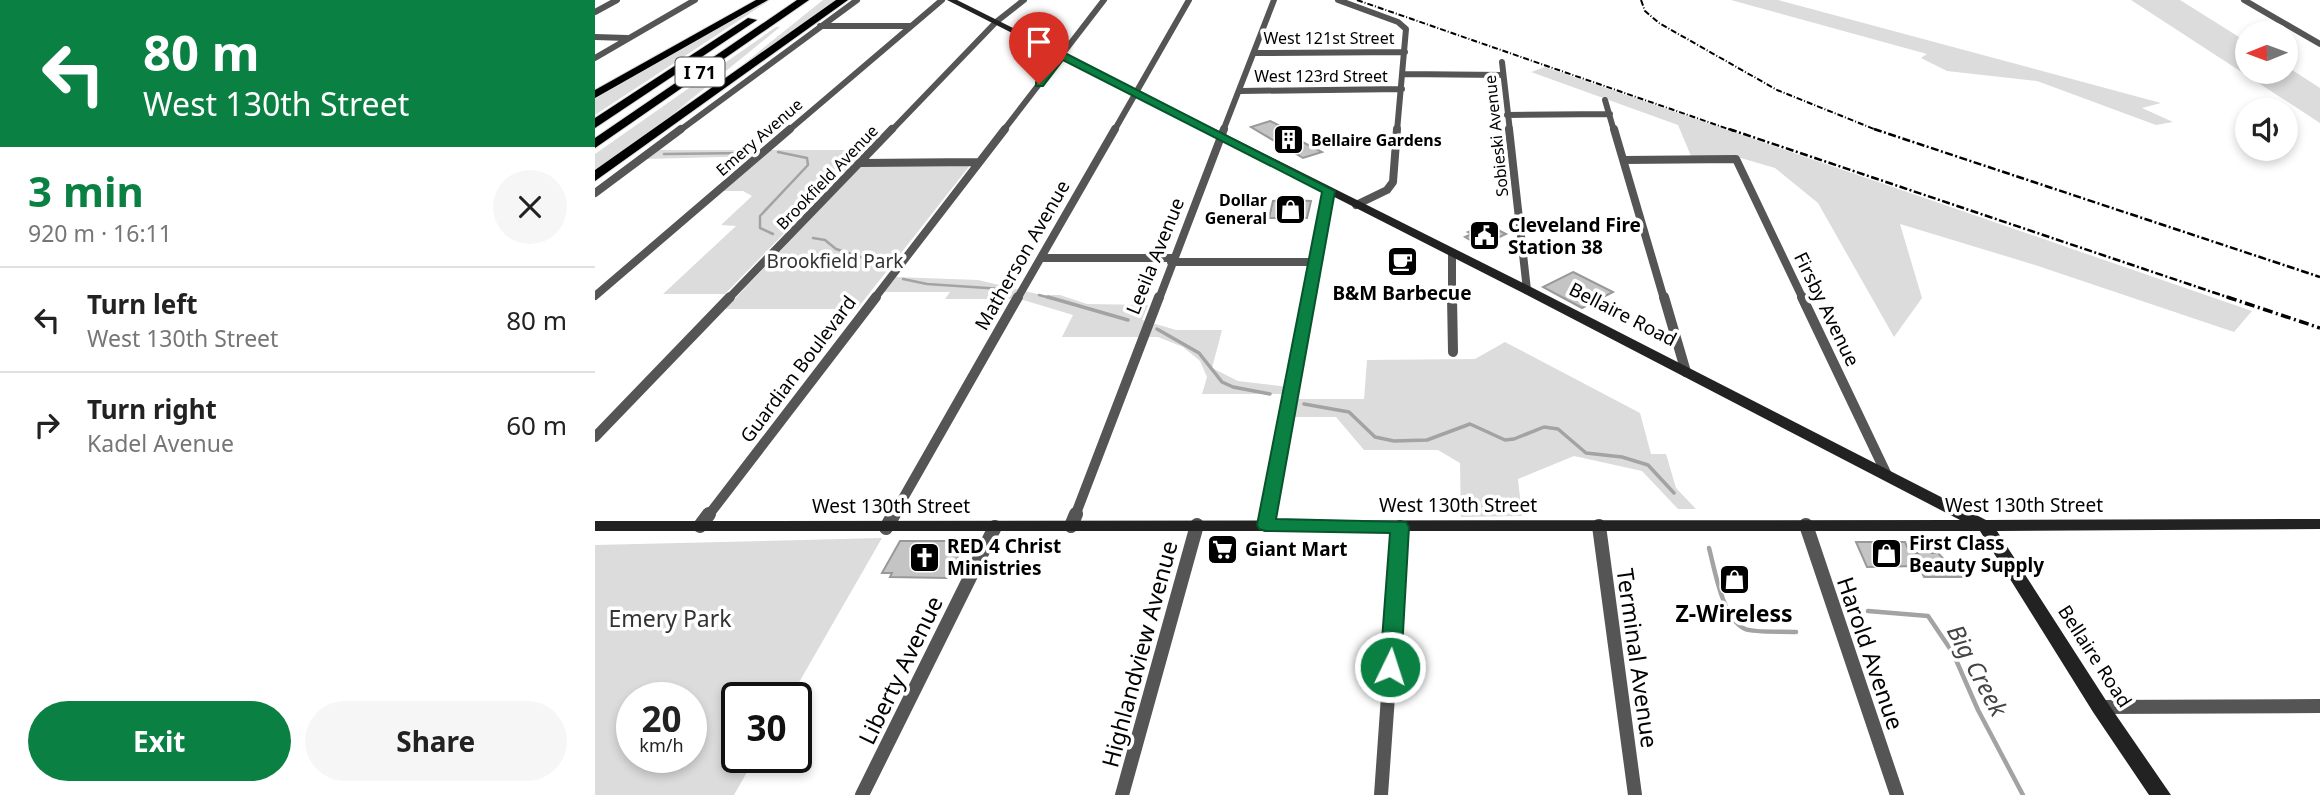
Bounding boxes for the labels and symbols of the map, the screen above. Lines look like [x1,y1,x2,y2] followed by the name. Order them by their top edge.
[1009,12.0,1069,84] pin
[2235,21,2298,84] north arrow
[1264,27,1395,49] street label: West 121st Street
[675,58,725,86] road number: I 71
[1254,65,1388,87] street label: West 123rd Street
[1479,74,1513,198] street label: Sobieski Avenue
[711,93,807,181] street label: Emery Avenue
[771,120,883,234] street label: Brookfield Avenue
[1271,123,1305,157] building icon: Bellaire Gardens
[1311,129,1442,151] place label: Bellaire Gardens
[968,175,1076,335] street label: Matherson Avenue
[1205,189,1267,229] place label: Dollar General
[1273,192,1307,226] shop icon: Dollar General
[1120,194,1190,318] street label: Leeila Avenue
[1508,212,1641,260] place label: Cleveland Fire Station 38
[1468,219,1502,253] public building icon: Cleveland Fire Station 38
[1385,245,1419,279] cafe icon: B&M Barbecue
[1788,247,1866,371] street label: Firsby Avenue
[767,248,903,274] park label: Brookfield Park
[1565,276,1681,352] street label: Bellaire Road
[1332,280,1472,306] place label: B&M Barbecue
[734,290,862,448] street label: Guardian Boulevard
[1379,492,1537,518] street label: West 130th Street
[1945,492,2103,518] street label: West 130th Street
[812,493,970,519] street label: West 130th Street
[1909,530,2044,578] place label: First Class Beauty Supply
[1205,532,1239,566] supermarket icon: Giant Mart
[947,533,1061,581] place label: RED 4 Christ Ministries
[1245,536,1347,562] place label: Giant Mart
[1093,537,1185,771] street label: Highlandview Avenue
[1869,537,1903,571] shop icon: First Class Beauty Supply
[907,540,941,574] church icon: RED 4 Christ Ministries
[1717,562,1751,596] shop icon: Z-Wireless
[1610,566,1666,750] street label: Terminal Avenue
[1830,572,1912,734] street label: Harold Avenue
[850,590,950,750] street label: Liberty Avenue
[1675,597,1793,629] place label: Z-Wireless
[2052,600,2138,712] street label: Bellaire Road
[608,602,732,634] park label: Emery Park
[1940,618,2016,723] water label: Big Creek
[1353,630,1427,704] position arrow
[721,682,812,773] speed limit sign: 30

